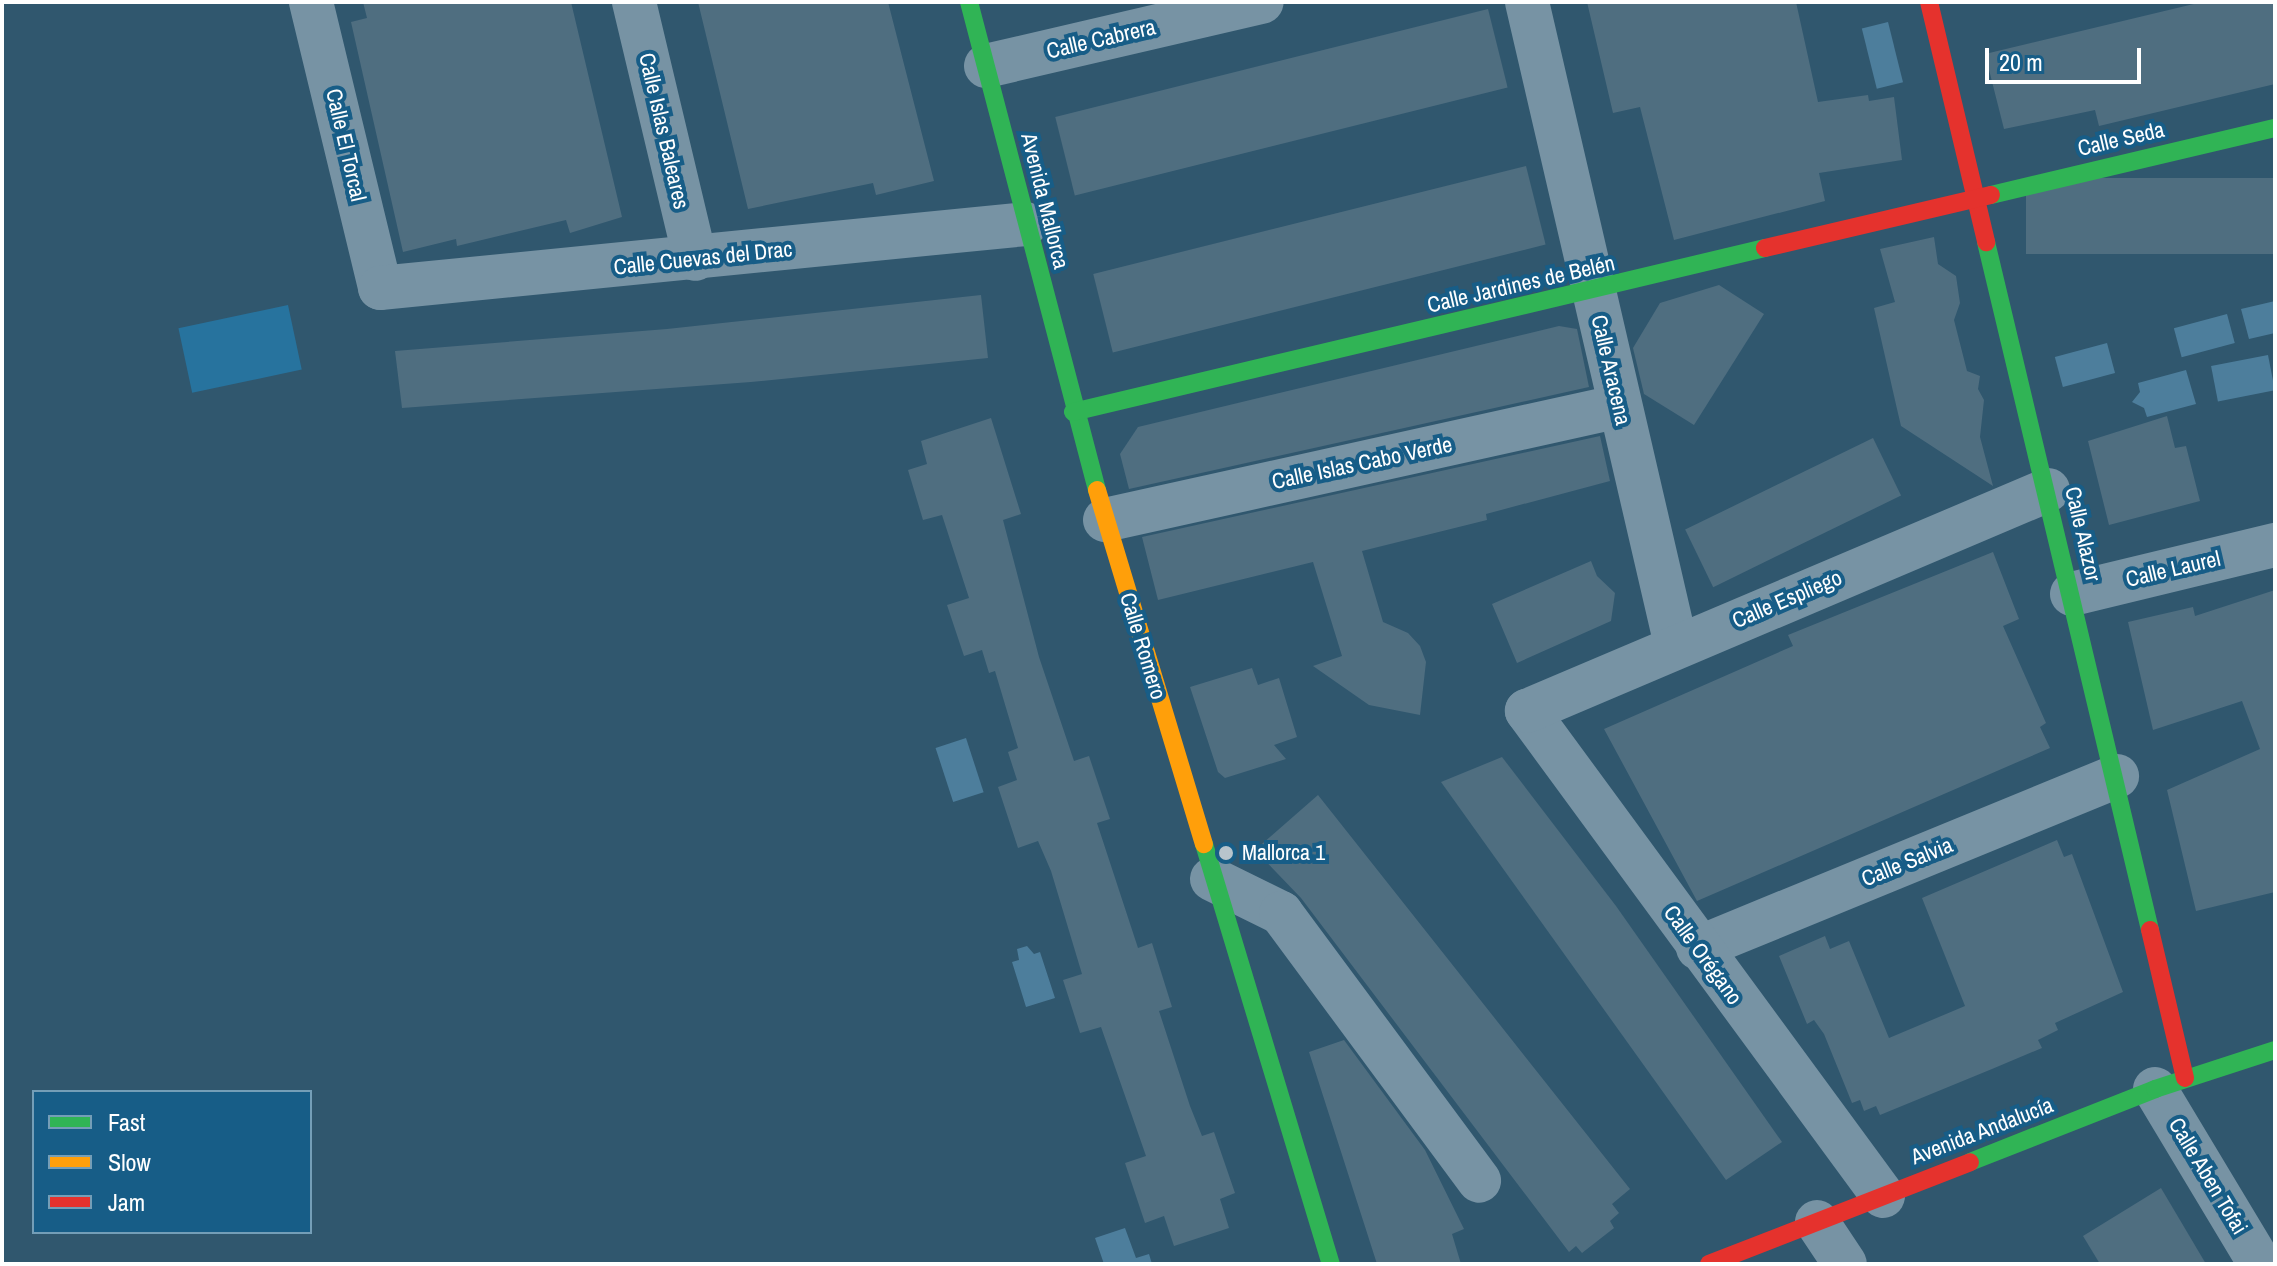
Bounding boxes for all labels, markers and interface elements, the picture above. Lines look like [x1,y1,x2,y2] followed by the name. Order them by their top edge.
[1044,14,1158,64] street label: Calle Cabrera
[1989,32,2145,82] scale bar
[1999,46,2043,78] text: 20 m
[633,50,695,212] street label: Calle Islas Baleares
[320,86,372,204] street label: Calle El Torcal
[2075,116,2167,162] street label: Calle Seda
[1015,130,1075,272] street label: Avenida Mallorca
[612,235,794,281] street label: Calle Cuevas del Drac
[1425,250,1617,318] street label: Calle Jardines de Belén
[1585,312,1637,428] street label: Calle Aracena
[1270,431,1454,495] street label: Calle Islas Cabo Verde
[2059,484,2107,584] street label: Calle Alazor
[2123,545,2223,593] street label: Calle Laurel
[1728,564,1846,634] street label: Calle Espliego
[1114,589,1172,703] street label: Calle Romero
[1857,832,1957,892] street label: Calle Salvia
[1242,840,1325,866] place label: Mallorca 1
[1217,844,1235,862] marker: Mallorca 1
[1658,900,1748,1010] street label: Calle Orégano
[32,1090,312,1234] legend
[1907,1092,2057,1170] street label: Avenida Andalucía
[108,1106,145,1138] text: Fast
[2163,1112,2253,1240] street label: Calle Aben Tofai
[108,1146,151,1178] text: Slow
[108,1186,145,1218] text: Jam

